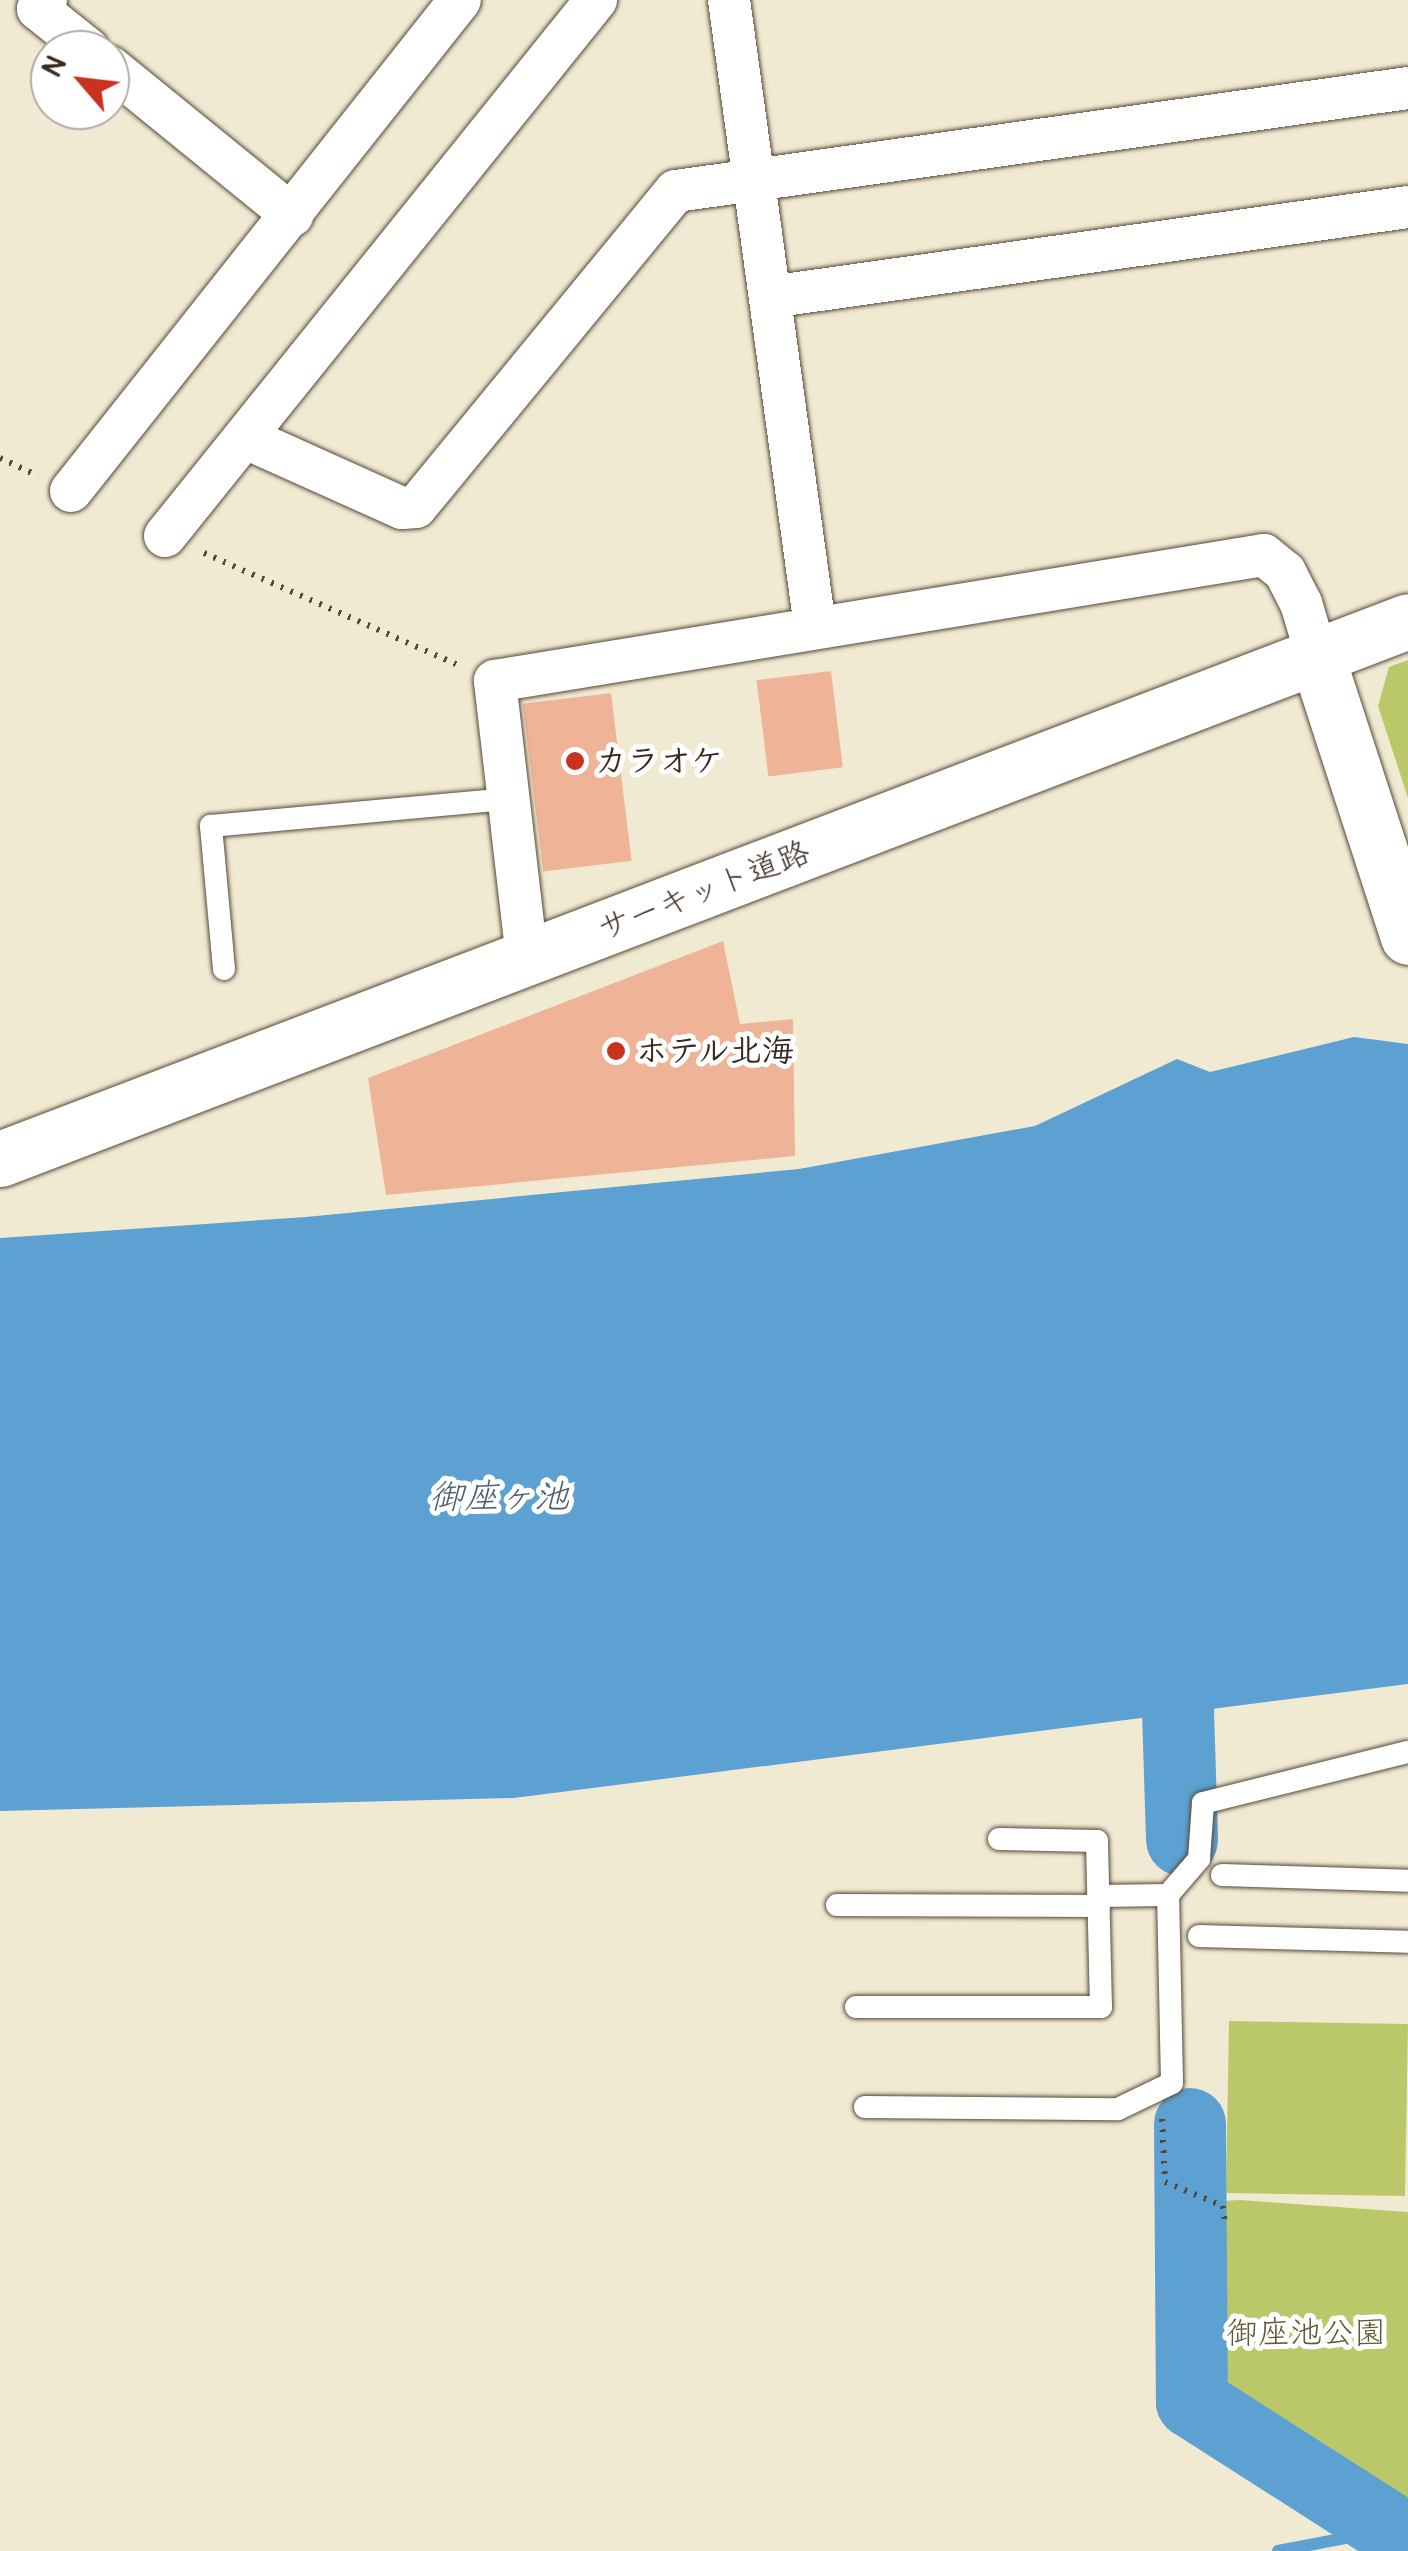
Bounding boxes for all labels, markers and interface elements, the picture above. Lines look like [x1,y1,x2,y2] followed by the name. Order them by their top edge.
[30,30,130,130] north arrow
[35,50,75,83] text: N
[595,742,723,780] place label: カラオケ
[564,750,586,772] marker: カラオケ
[593,833,815,949] street label: サーキット道路
[636,1032,796,1070] place label: ホテル北海
[605,1040,627,1062] marker: ホテル北海
[429,1476,569,1518] water label: 御座ヶ池
[1226,2314,1386,2352] park label: 御座池公園

